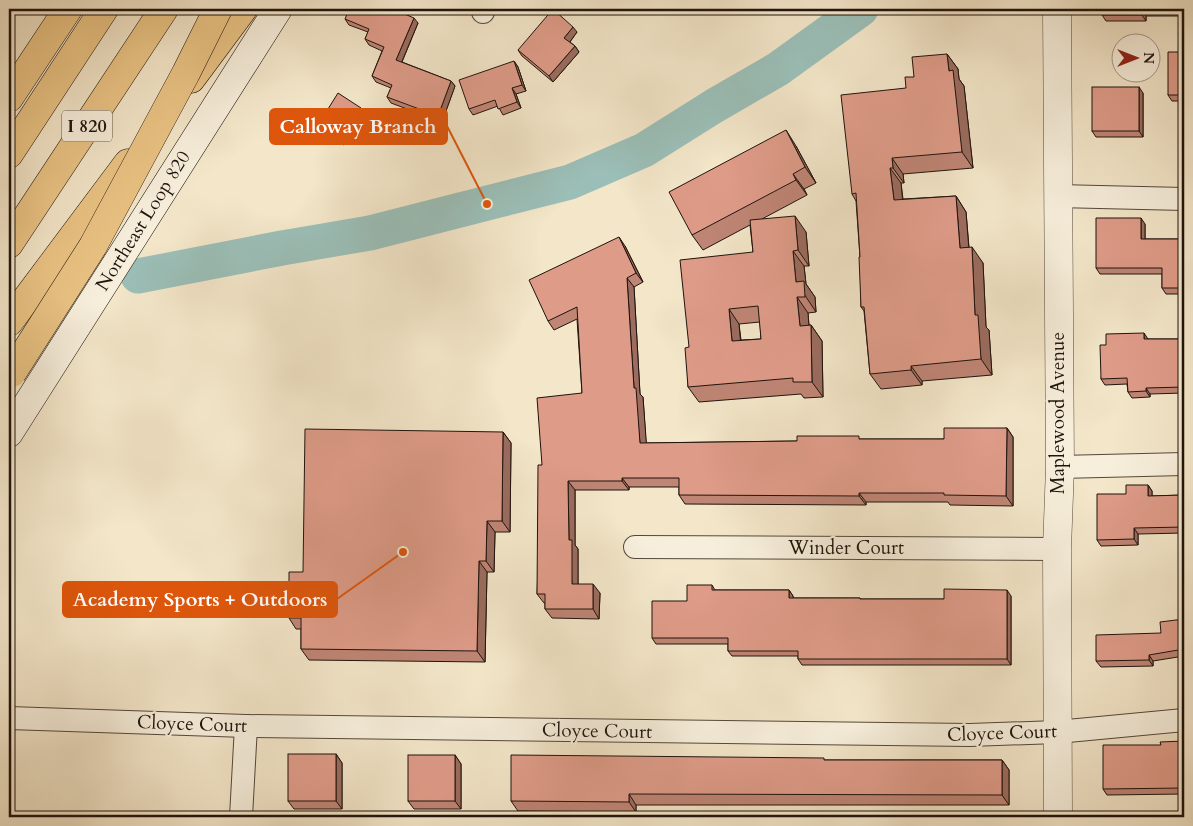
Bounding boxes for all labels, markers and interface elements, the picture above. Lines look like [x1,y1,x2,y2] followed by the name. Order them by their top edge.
[1110,32,1160,82] north arrow
[1139,52,1158,64] text: N
[270,109,447,144] callout: Calloway Branch
[62,110,112,142] road number: I 820
[279,113,437,140] text: Calloway Branch
[89,146,197,296] street label: Northeast Loop 820
[1045,332,1071,494] street label: Maplewood Avenue
[787,535,904,561] street label: Winder Court
[63,582,337,617] callout: Academy Sports + Outdoors
[73,586,327,613] text: Academy Sports + Outdoors
[136,709,248,739] street label: Cloyce Court
[542,717,652,745] street label: Cloyce Court
[946,718,1058,748] street label: Cloyce Court

